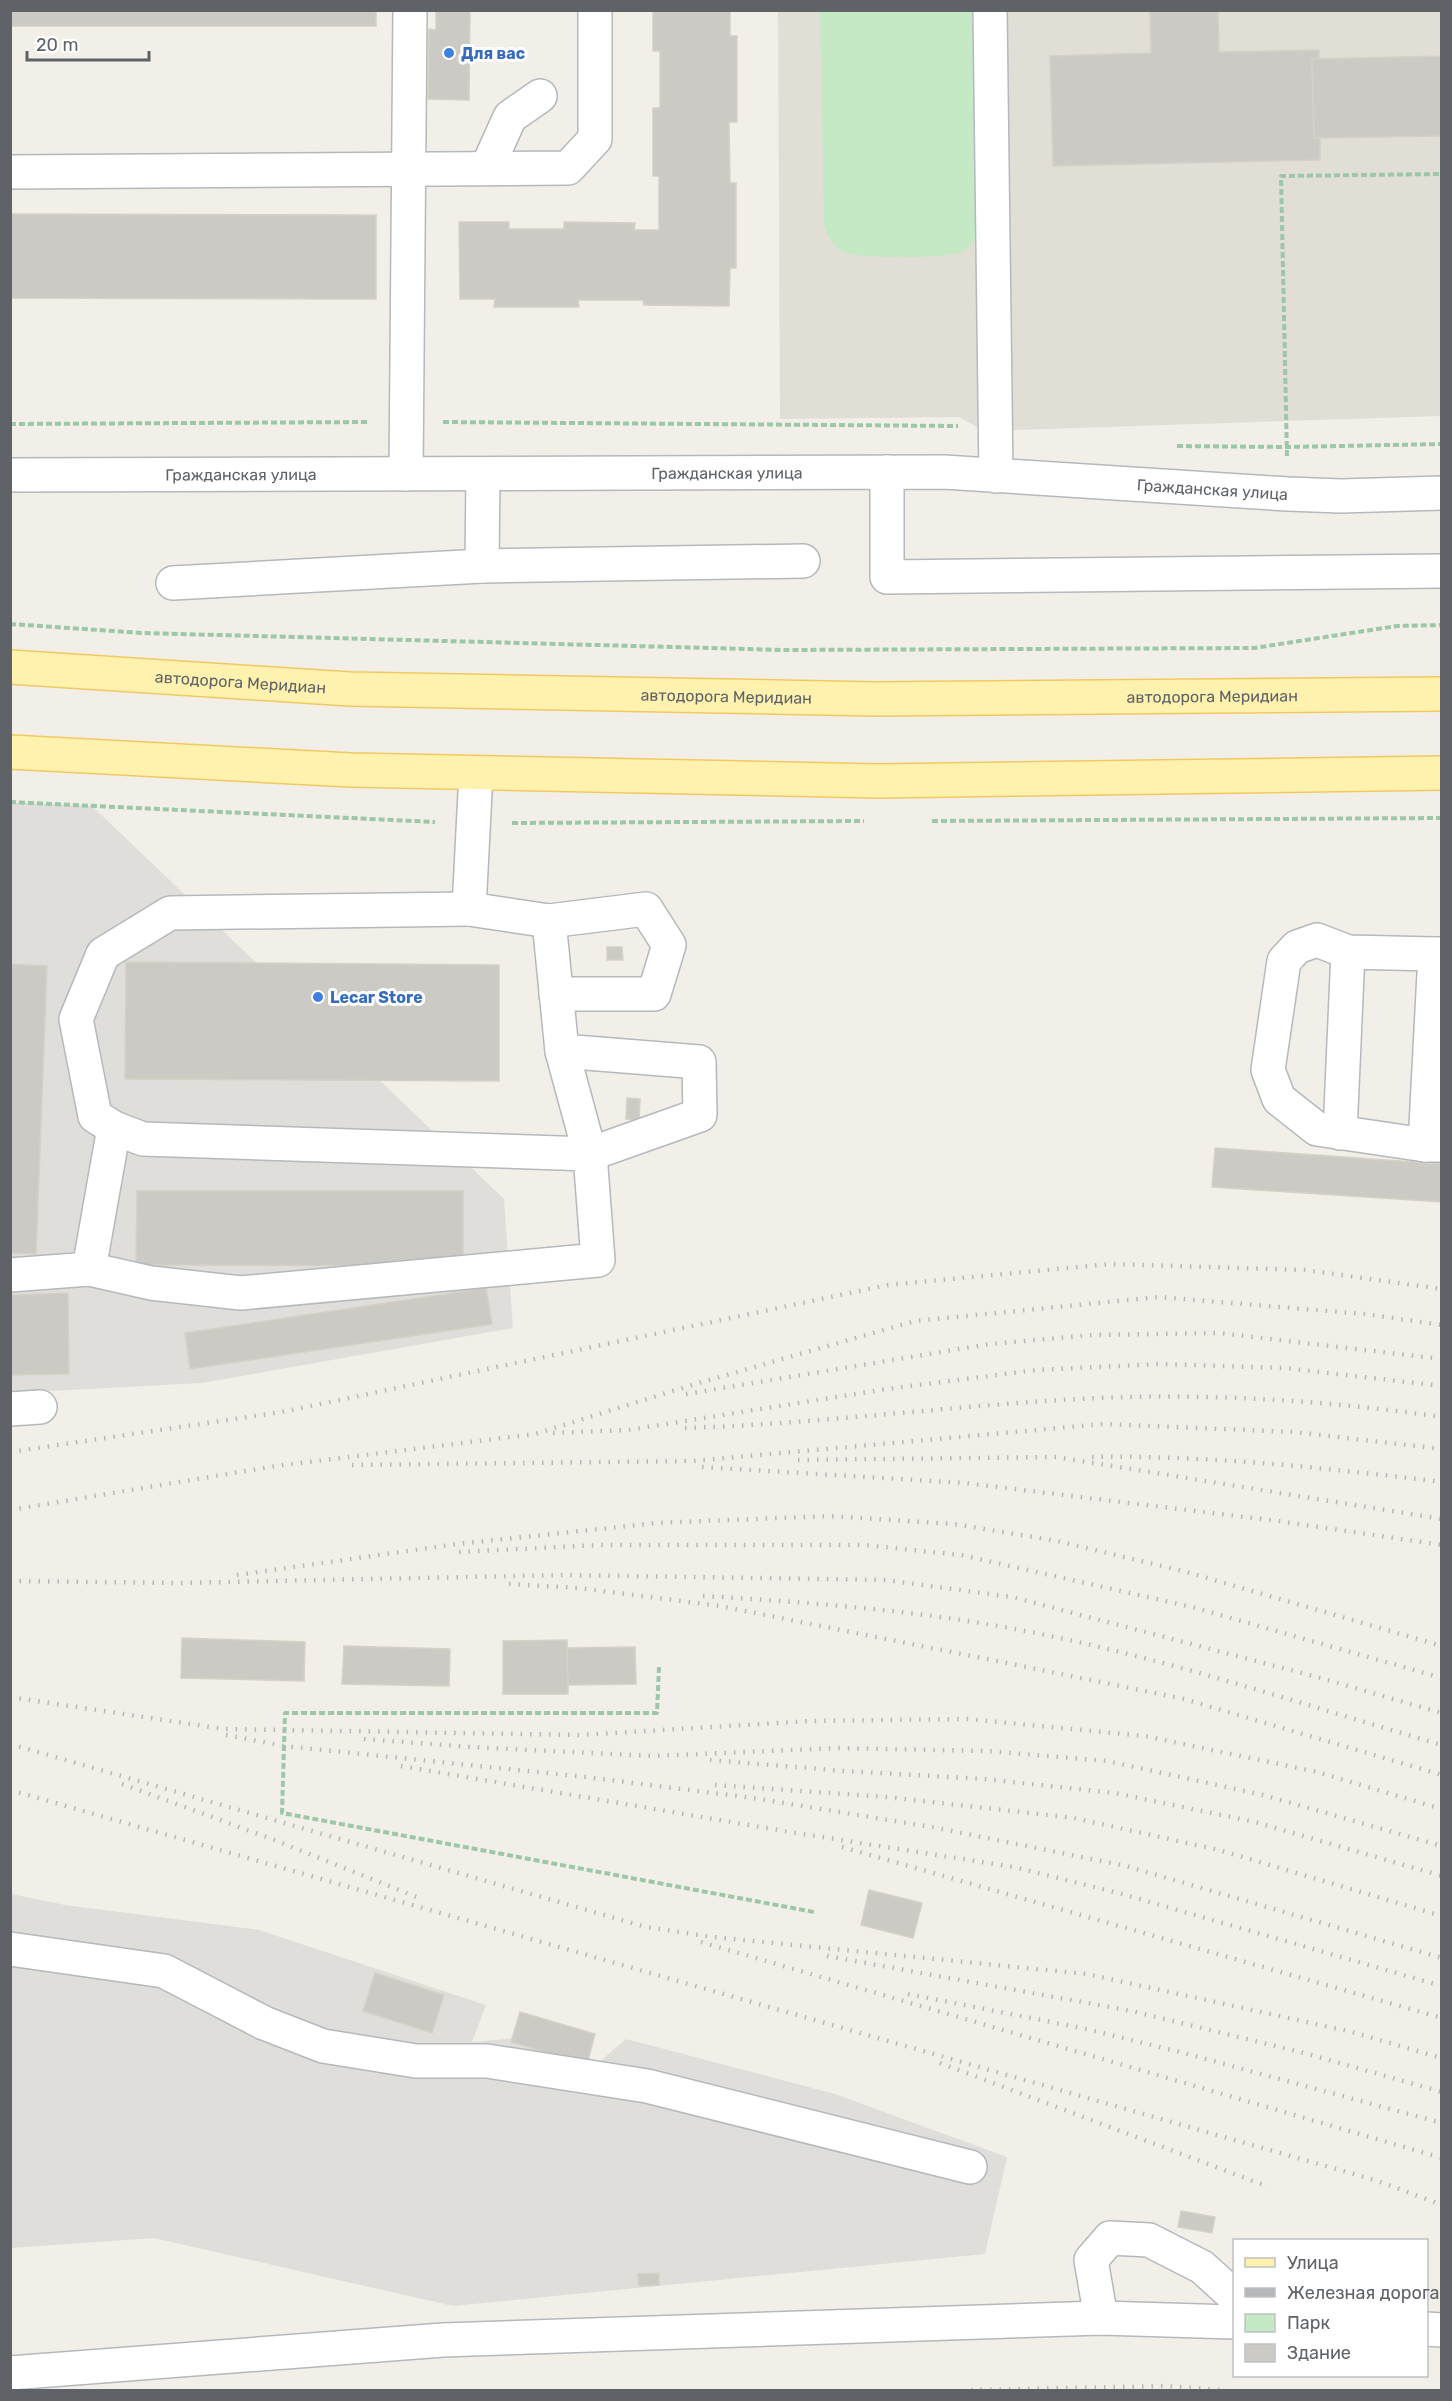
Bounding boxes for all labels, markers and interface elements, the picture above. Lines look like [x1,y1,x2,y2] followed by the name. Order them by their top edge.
[27,24,148,62] scale bar
[36,34,78,56] text: 20 m
[461,44,525,63] place label: Для вас
[442,46,456,60] marker: Для вас
[651,463,803,482] street label: Гражданская улица
[165,465,317,484] street label: Гражданская улица
[1136,475,1289,503] street label: Гражданская улица
[154,667,327,697] street label: автодорога Меридиан
[640,685,812,707] street label: автодорога Меридиан
[1126,686,1298,706] street label: автодорога Меридиан
[330,988,423,1007] place label: Lecar Store
[311,990,325,1004] marker: Lecar Store
[1233,2239,1428,2377] legend
[1287,2252,1339,2274] text: Улица
[1287,2282,1440,2304] text: Железная дорога
[1287,2312,1331,2334] text: Парк
[1287,2342,1351,2364] text: Здание

